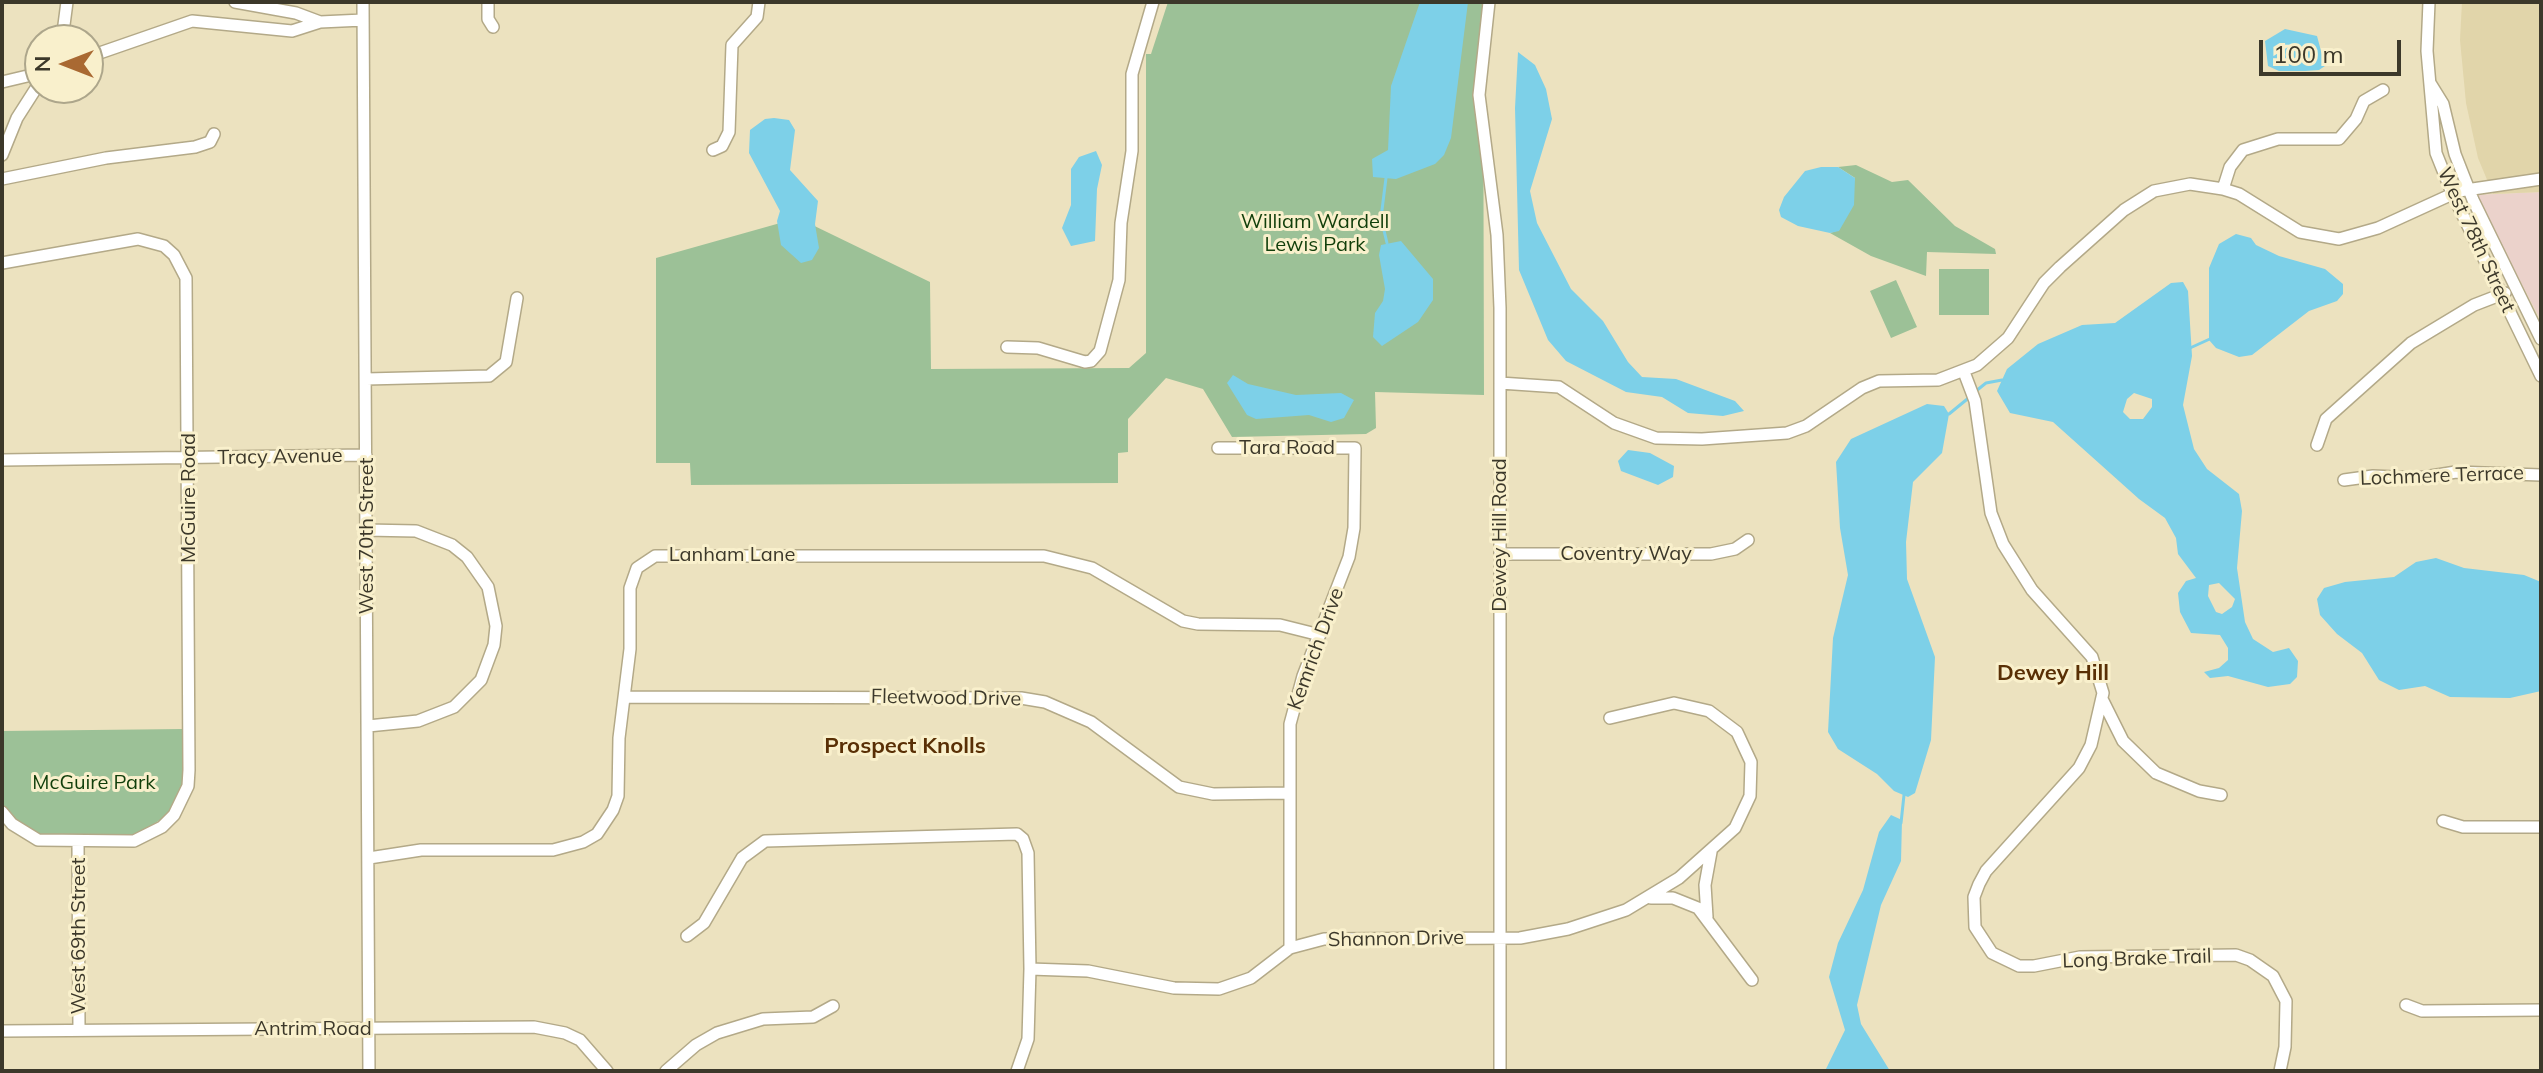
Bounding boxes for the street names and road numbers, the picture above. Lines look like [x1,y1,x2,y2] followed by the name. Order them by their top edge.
[2432,164,2520,316] street label: West 78th Street
[177,433,201,563] street label: McGuire Road
[1239,436,1335,460] street label: Tara Road
[217,444,343,470] street label: Tracy Avenue
[355,457,379,615] street label: West 70th Street
[1488,458,1512,612] street label: Dewey Hill Road
[2360,461,2524,491] street label: Lochmere Terrace
[1560,542,1692,566] street label: Coventry Way
[669,543,795,567] street label: Lanham Lane
[1283,585,1349,713] street label: Kemrich Drive
[871,685,1021,711] street label: Fleetwood Drive
[67,857,91,1015] street label: West 69th Street
[1328,926,1464,952] street label: Shannon Drive
[2062,944,2212,974] street label: Long Brake Trail
[254,1017,372,1041] street label: Antrim Road

